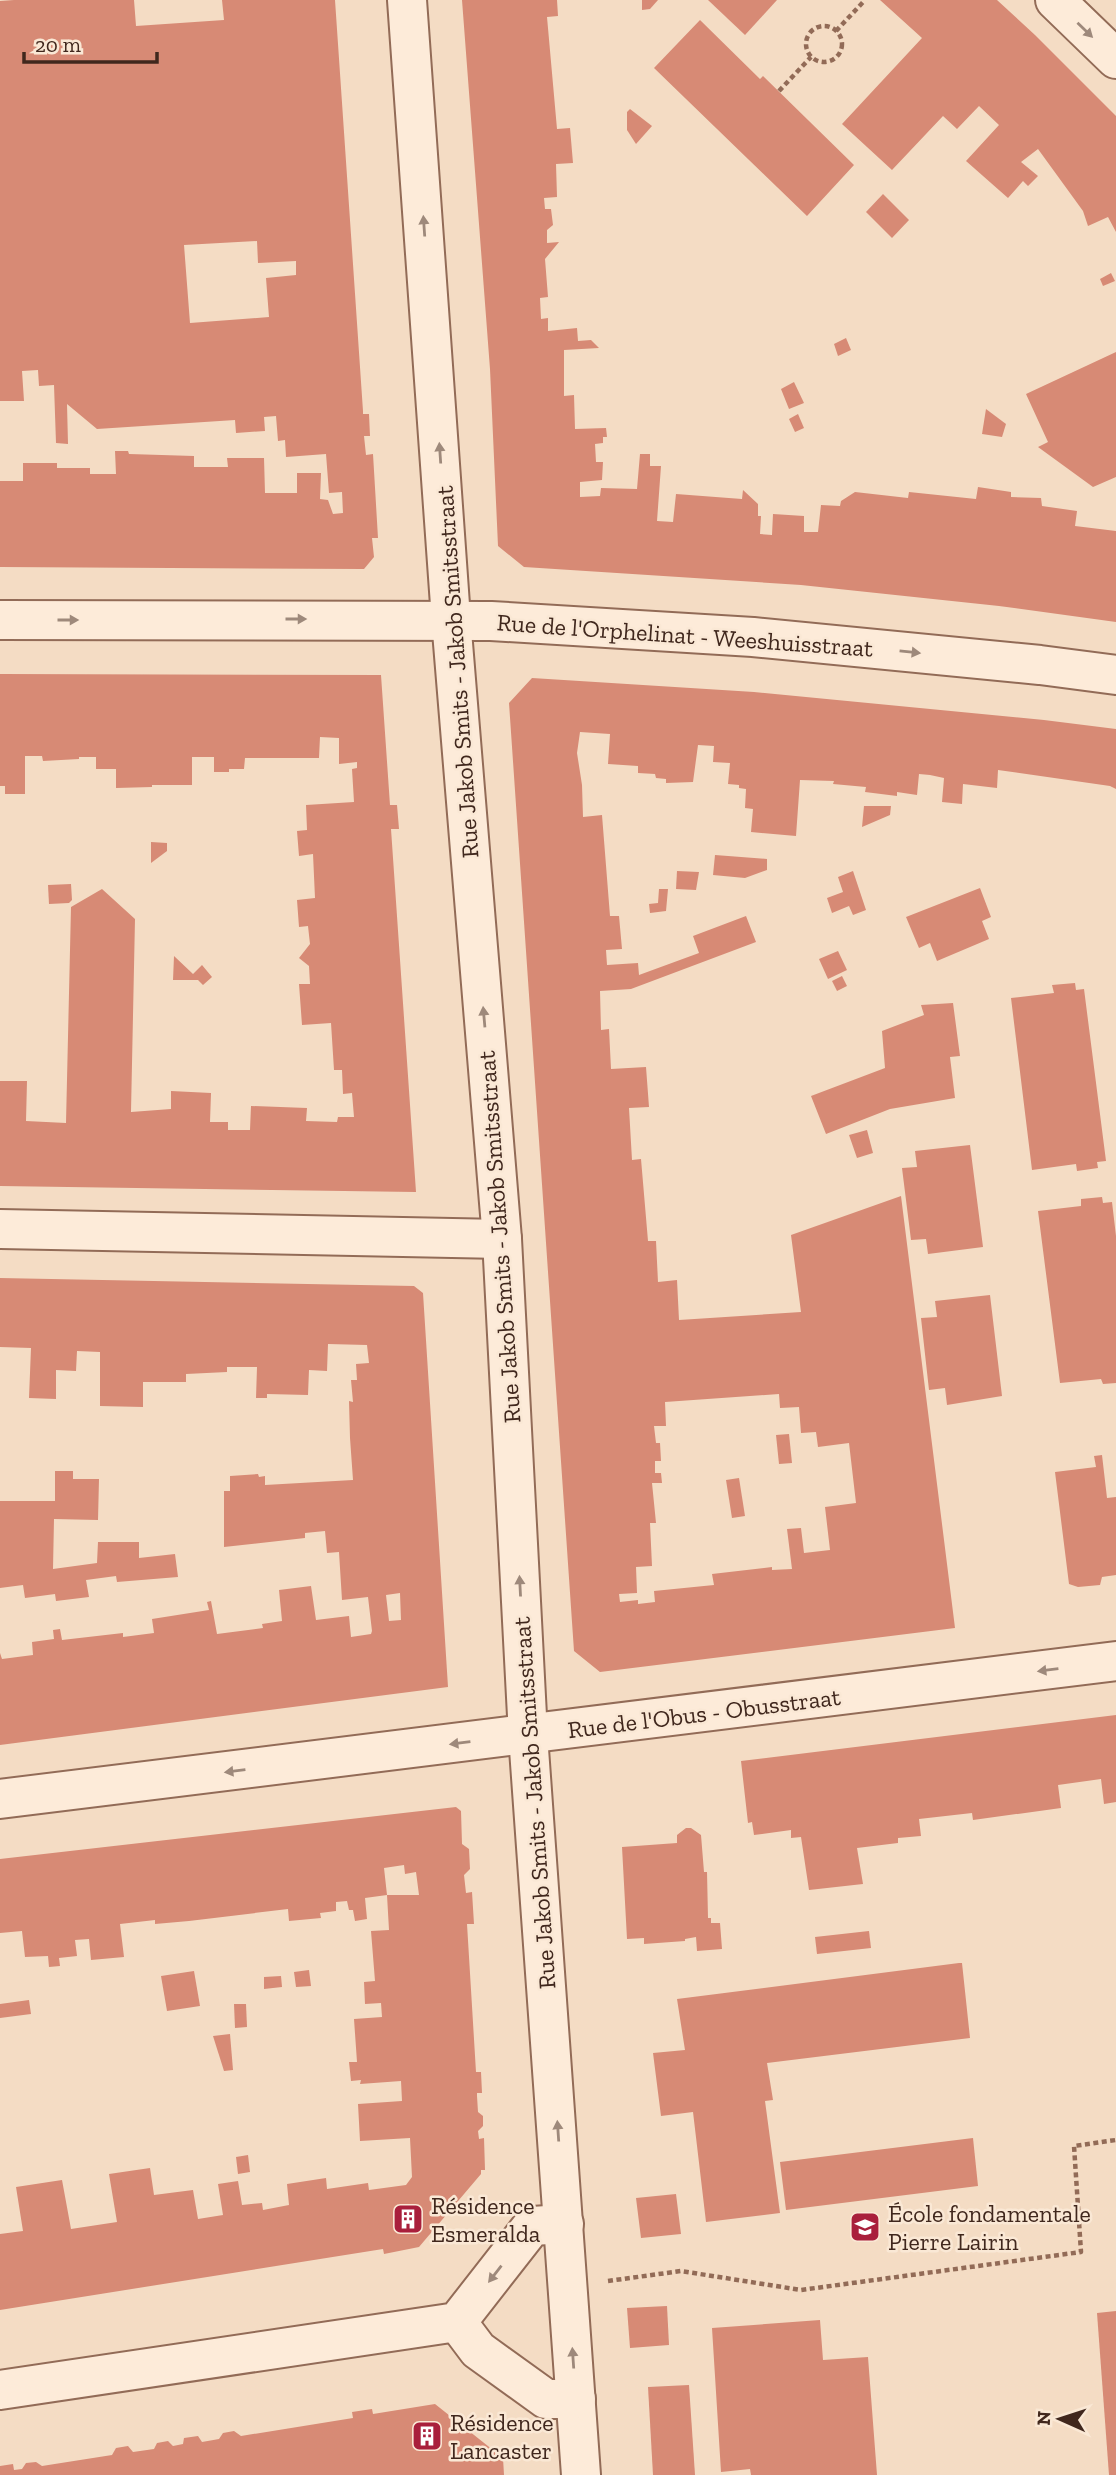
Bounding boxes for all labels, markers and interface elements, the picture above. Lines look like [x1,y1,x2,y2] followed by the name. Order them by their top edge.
[24,21,158,65] scale bar
[1076,21,1093,37] one-way arrow
[35,32,81,57] text: 20 m
[418,215,429,237] one-way arrow
[434,442,445,464] one-way arrow
[430,485,484,859] street label: Rue Jakob Smits - Jakob Smitsstraat
[496,607,874,663] street label: Rue de l'Orphelinat - Weeshuisstraat
[285,613,307,625] one-way arrow
[57,614,79,626] one-way arrow
[900,647,922,658] one-way arrow
[478,1006,489,1028] one-way arrow
[472,1050,526,1424] street label: Rue Jakob Smits - Jakob Smitsstraat
[514,1575,525,1597] one-way arrow
[507,1616,561,1990] street label: Rue Jakob Smits - Jakob Smitsstraat
[1037,1664,1059,1675] one-way arrow
[566,1682,842,1744] street label: Rue de l'Obus - Obusstraat
[449,1738,471,1749] one-way arrow
[223,1765,245,1776] one-way arrow
[552,2120,563,2142] one-way arrow
[431,2191,541,2248] place label: Résidence Esmeralda
[888,2199,1091,2256] place label: École fondamentale Pierre Lairin
[391,2202,425,2236] building icon: Résidence Esmeralda
[848,2210,882,2244] school or university icon: École fondamentale Pierre Lairin
[488,2265,502,2283] one-way arrow
[567,2347,578,2369] one-way arrow
[1025,2384,1095,2454] north arrow
[450,2408,554,2465] place label: Résidence Lancaster
[1032,2410,1055,2426] text: N
[410,2419,444,2453] building icon: Résidence Lancaster

